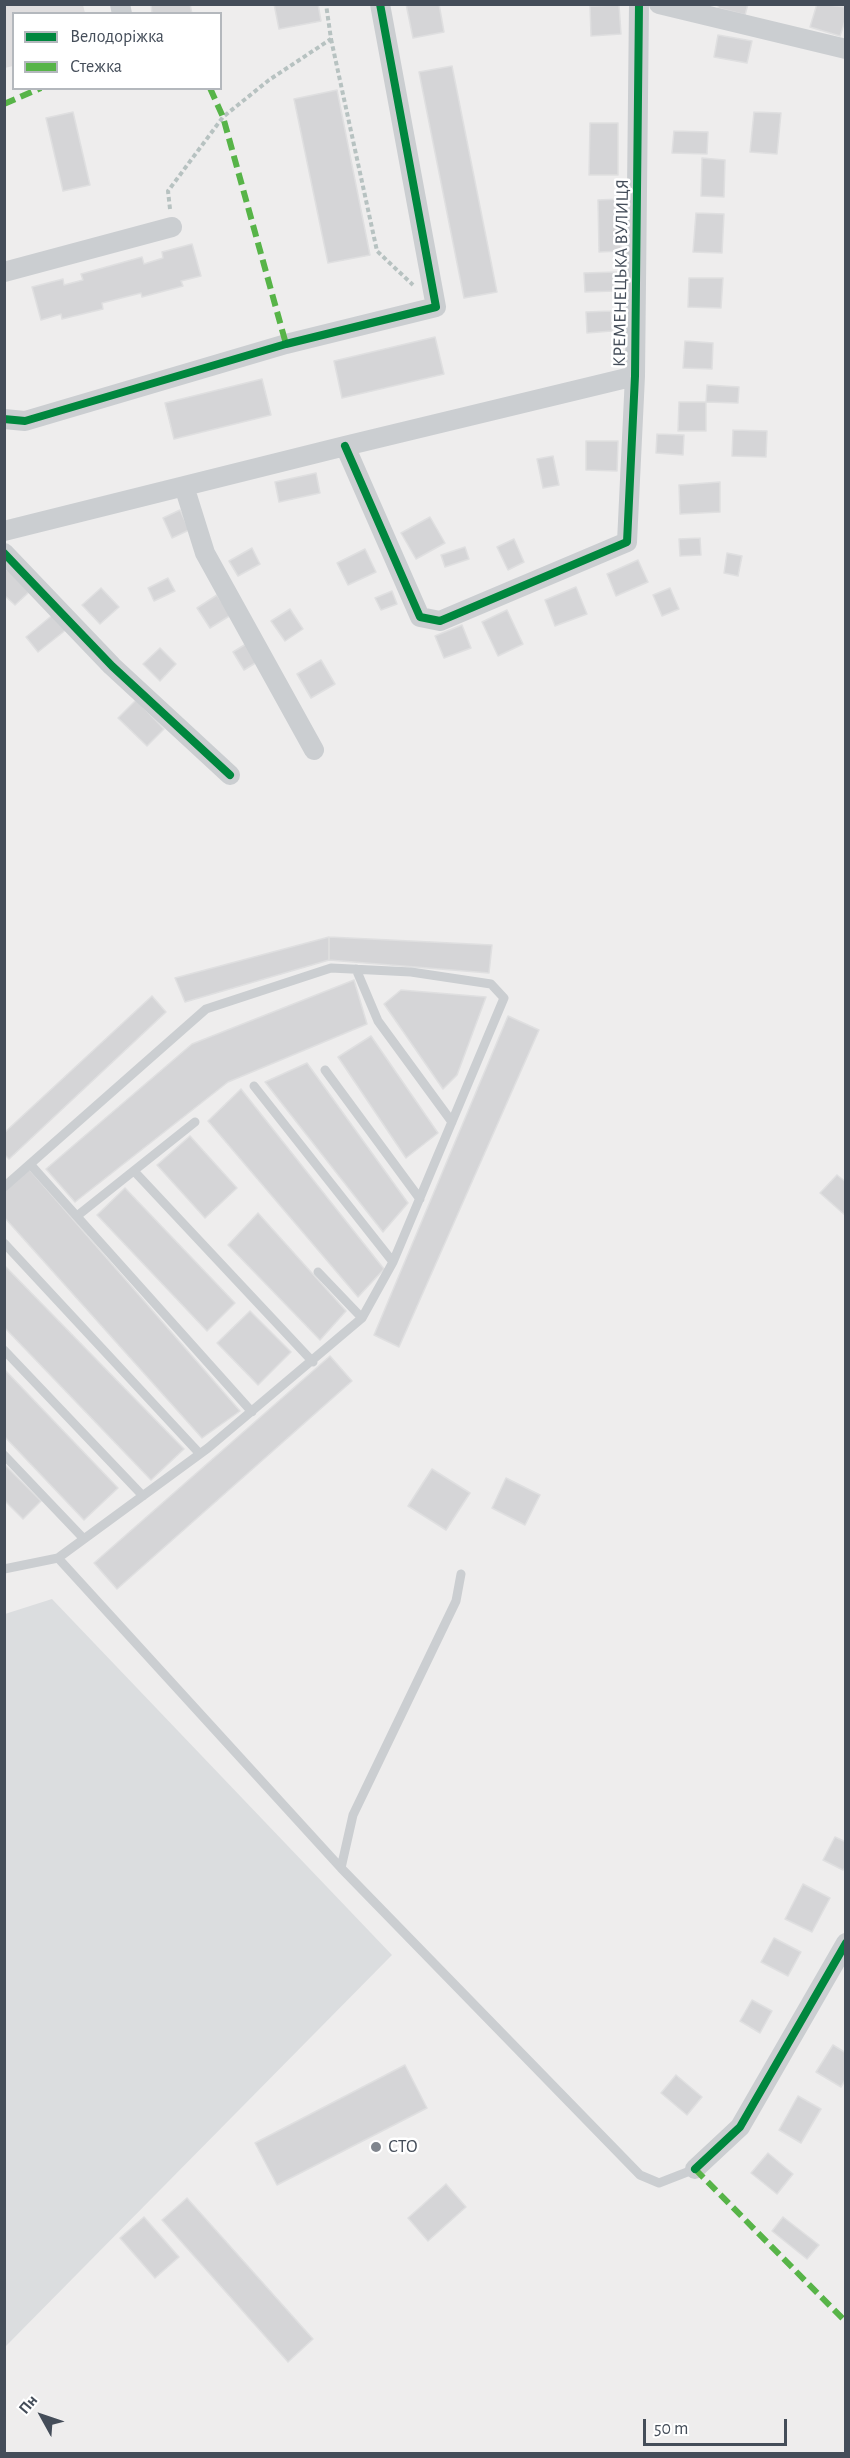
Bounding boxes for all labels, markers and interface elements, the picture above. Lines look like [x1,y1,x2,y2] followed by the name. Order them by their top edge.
[12,12,222,90] legend
[70,28,164,46] text: Велодоріжка
[70,58,122,76] text: Стежка
[609,179,633,367] street label: КРЕМЕНЕЦЬКА ВУЛИЦЯ
[388,2136,418,2158] place label: СТО
[369,2140,383,2154] marker: СТО
[12,2386,72,2446] north arrow
[16,2392,41,2417] text: Пн
[646,2407,790,2445] scale bar
[654,2420,688,2438] text: 50 m

